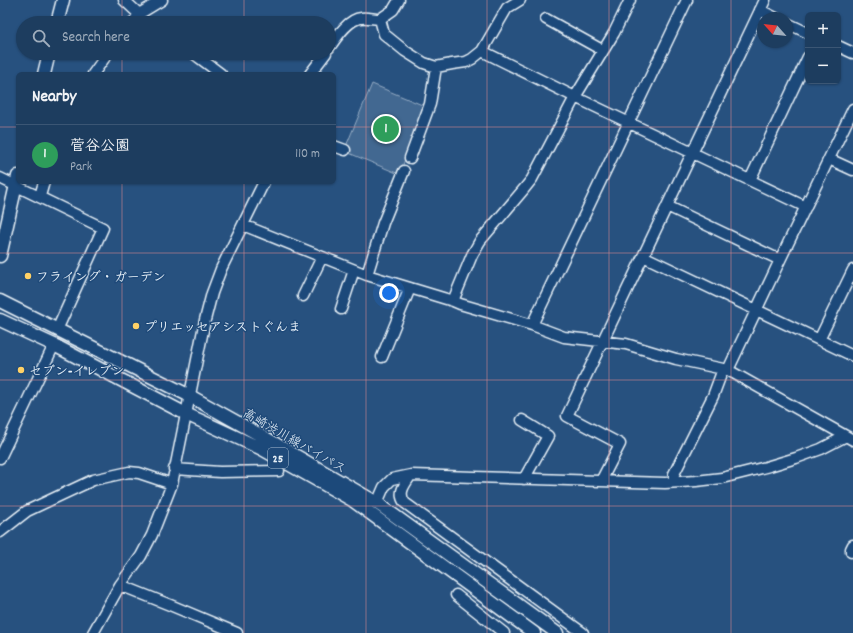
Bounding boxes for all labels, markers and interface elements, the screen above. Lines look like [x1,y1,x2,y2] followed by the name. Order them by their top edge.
[757,12,793,48] north arrow
[805,12,841,84] map controls
[805,12,841,48] button: +
[16,16,336,60] search box
[30,27,52,49] icon: search
[62,27,130,49] text: Search here
[805,48,841,84] button: −
[32,86,76,110] text: Nearby
[373,114,399,144] pin: 1
[70,136,130,158] text: 菅谷公園
[44,145,46,164] text: 1
[295,145,320,164] text: 110 m
[70,158,92,177] text: Park
[36,269,166,288] place label: フライング・ガーデン
[23,271,33,281] marker: フライング・ガーデン
[379,283,399,303] your location
[144,319,301,338] place label: プリエッセアシストぐんま
[131,321,141,331] marker: プリエッセアシストぐんま
[29,363,124,382] place label: セブン-イレブン
[16,365,26,375] marker: セブン-イレブン
[238,405,349,480] street label: 高崎渋川線バイパス
[268,448,288,468] road number: 25

